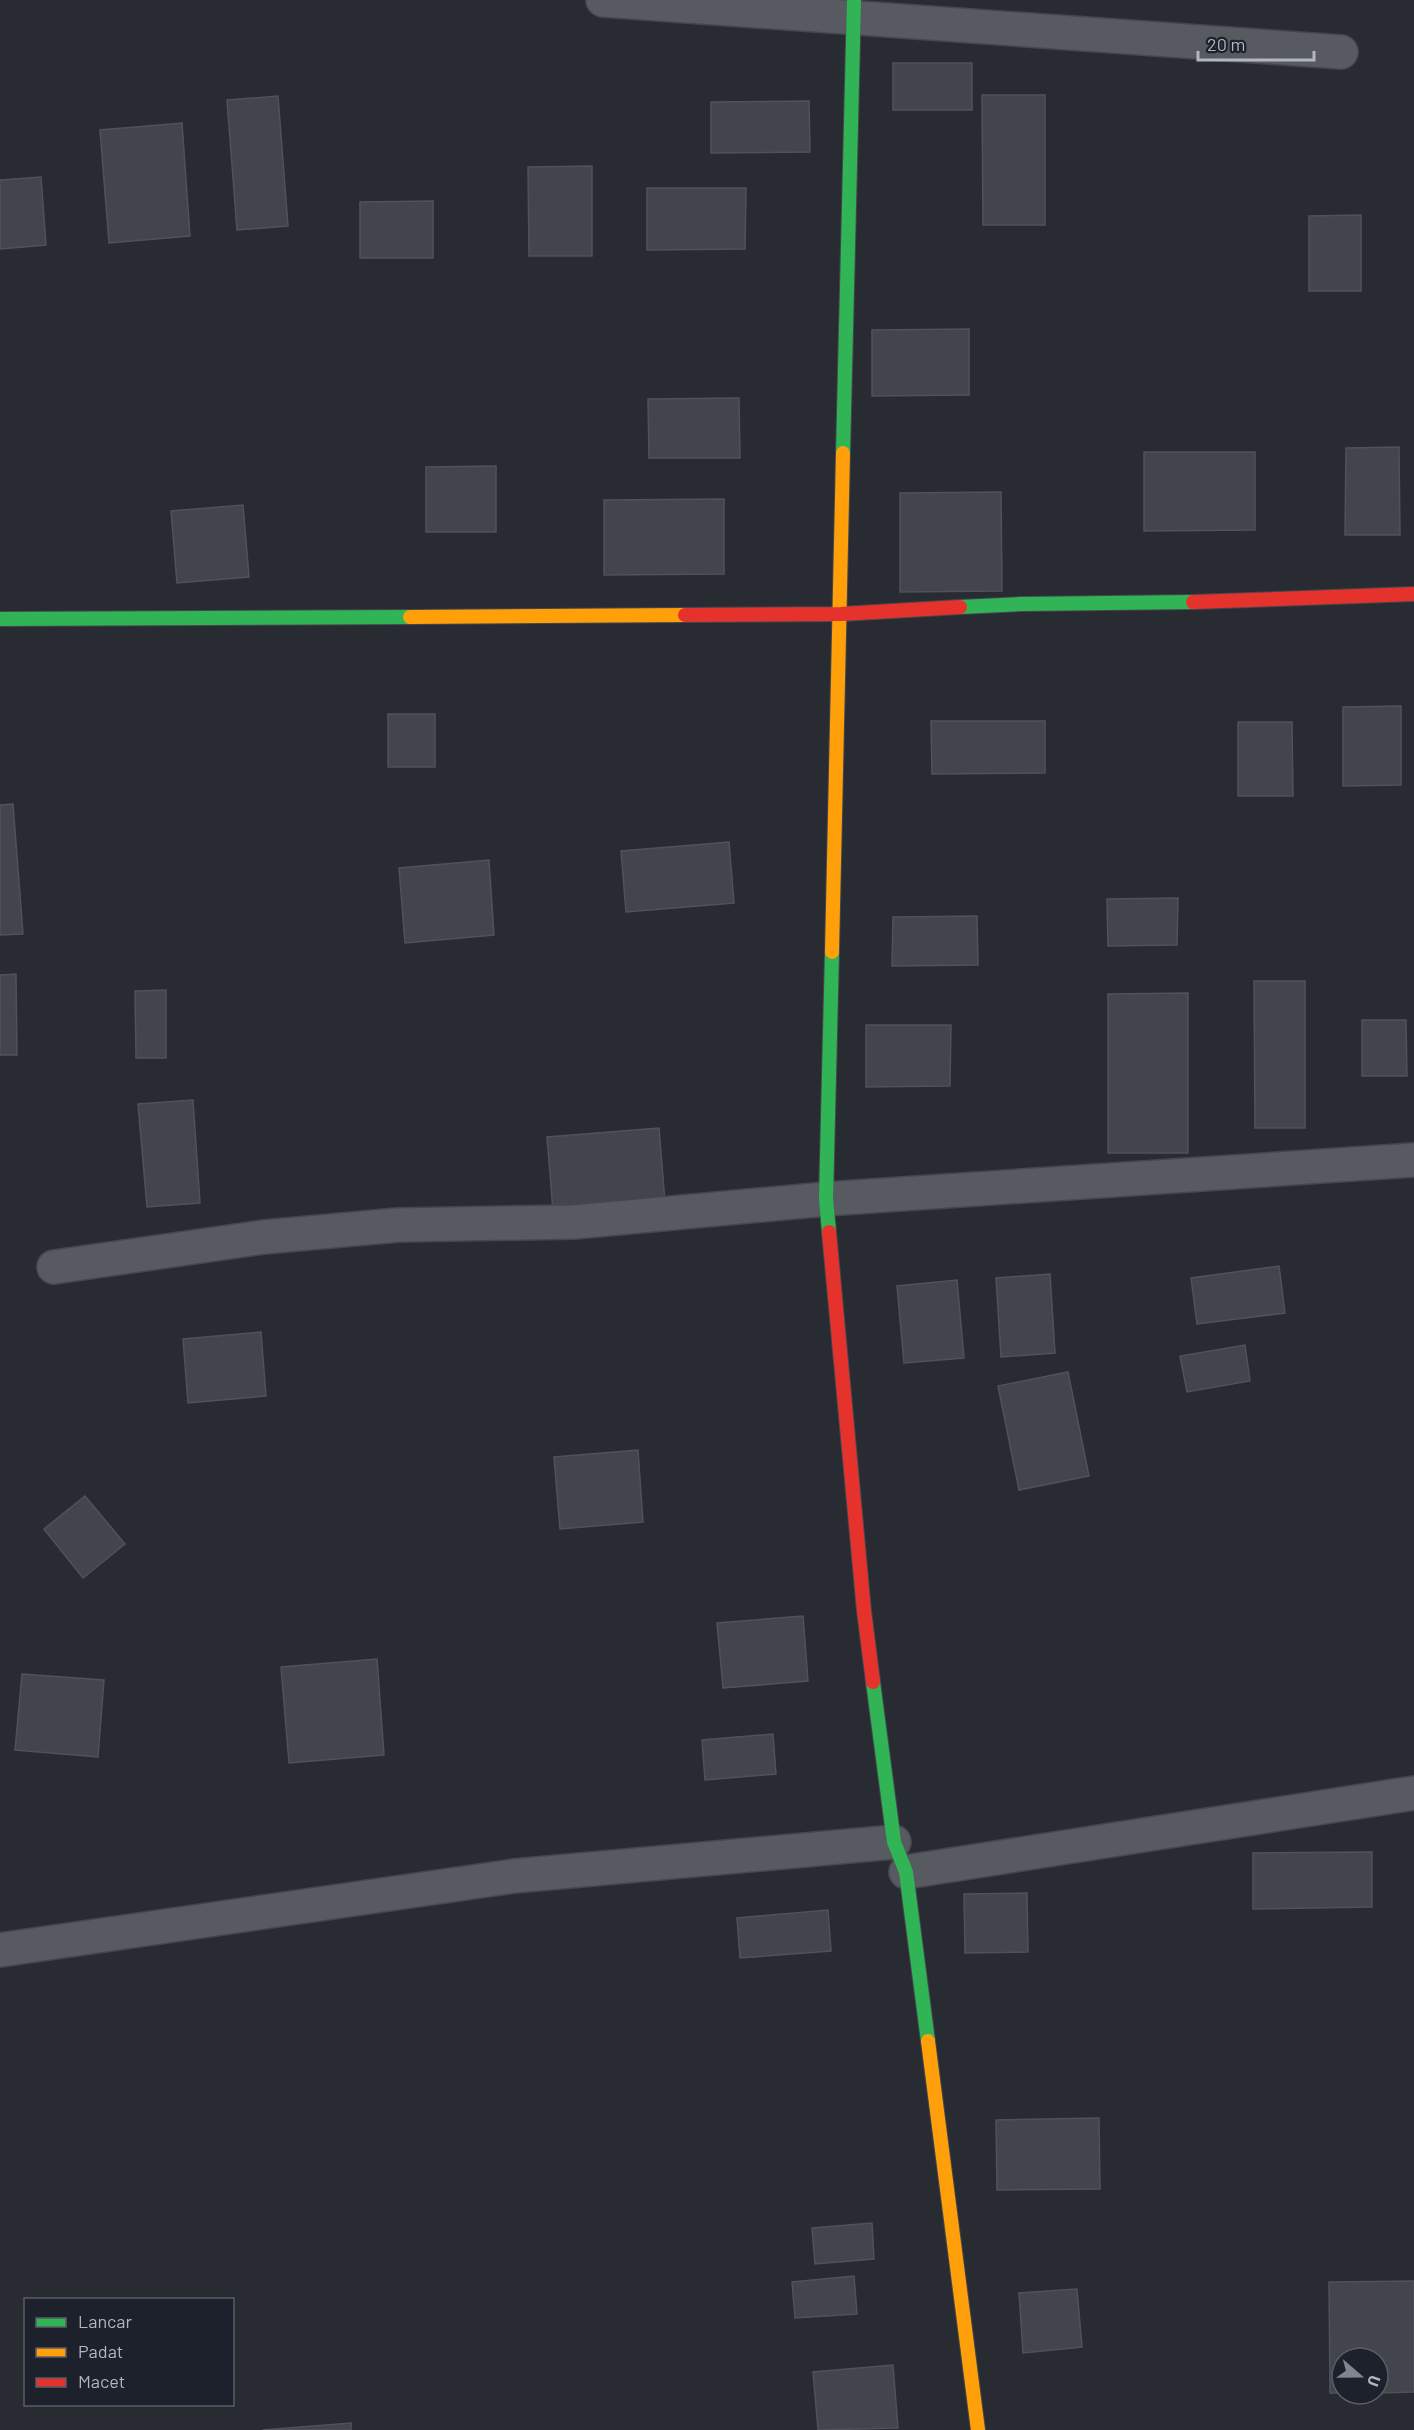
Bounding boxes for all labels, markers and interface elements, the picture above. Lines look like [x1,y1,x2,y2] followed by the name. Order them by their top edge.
[1198,24,1314,62] scale bar
[1207,33,1245,55] text: 20 m
[24,2298,234,2406] legend
[78,2310,133,2332] text: Lancar
[78,2340,123,2362] text: Padat
[1330,2346,1390,2406] north arrow
[78,2370,125,2392] text: Macet
[1364,2373,1385,2389] text: U

